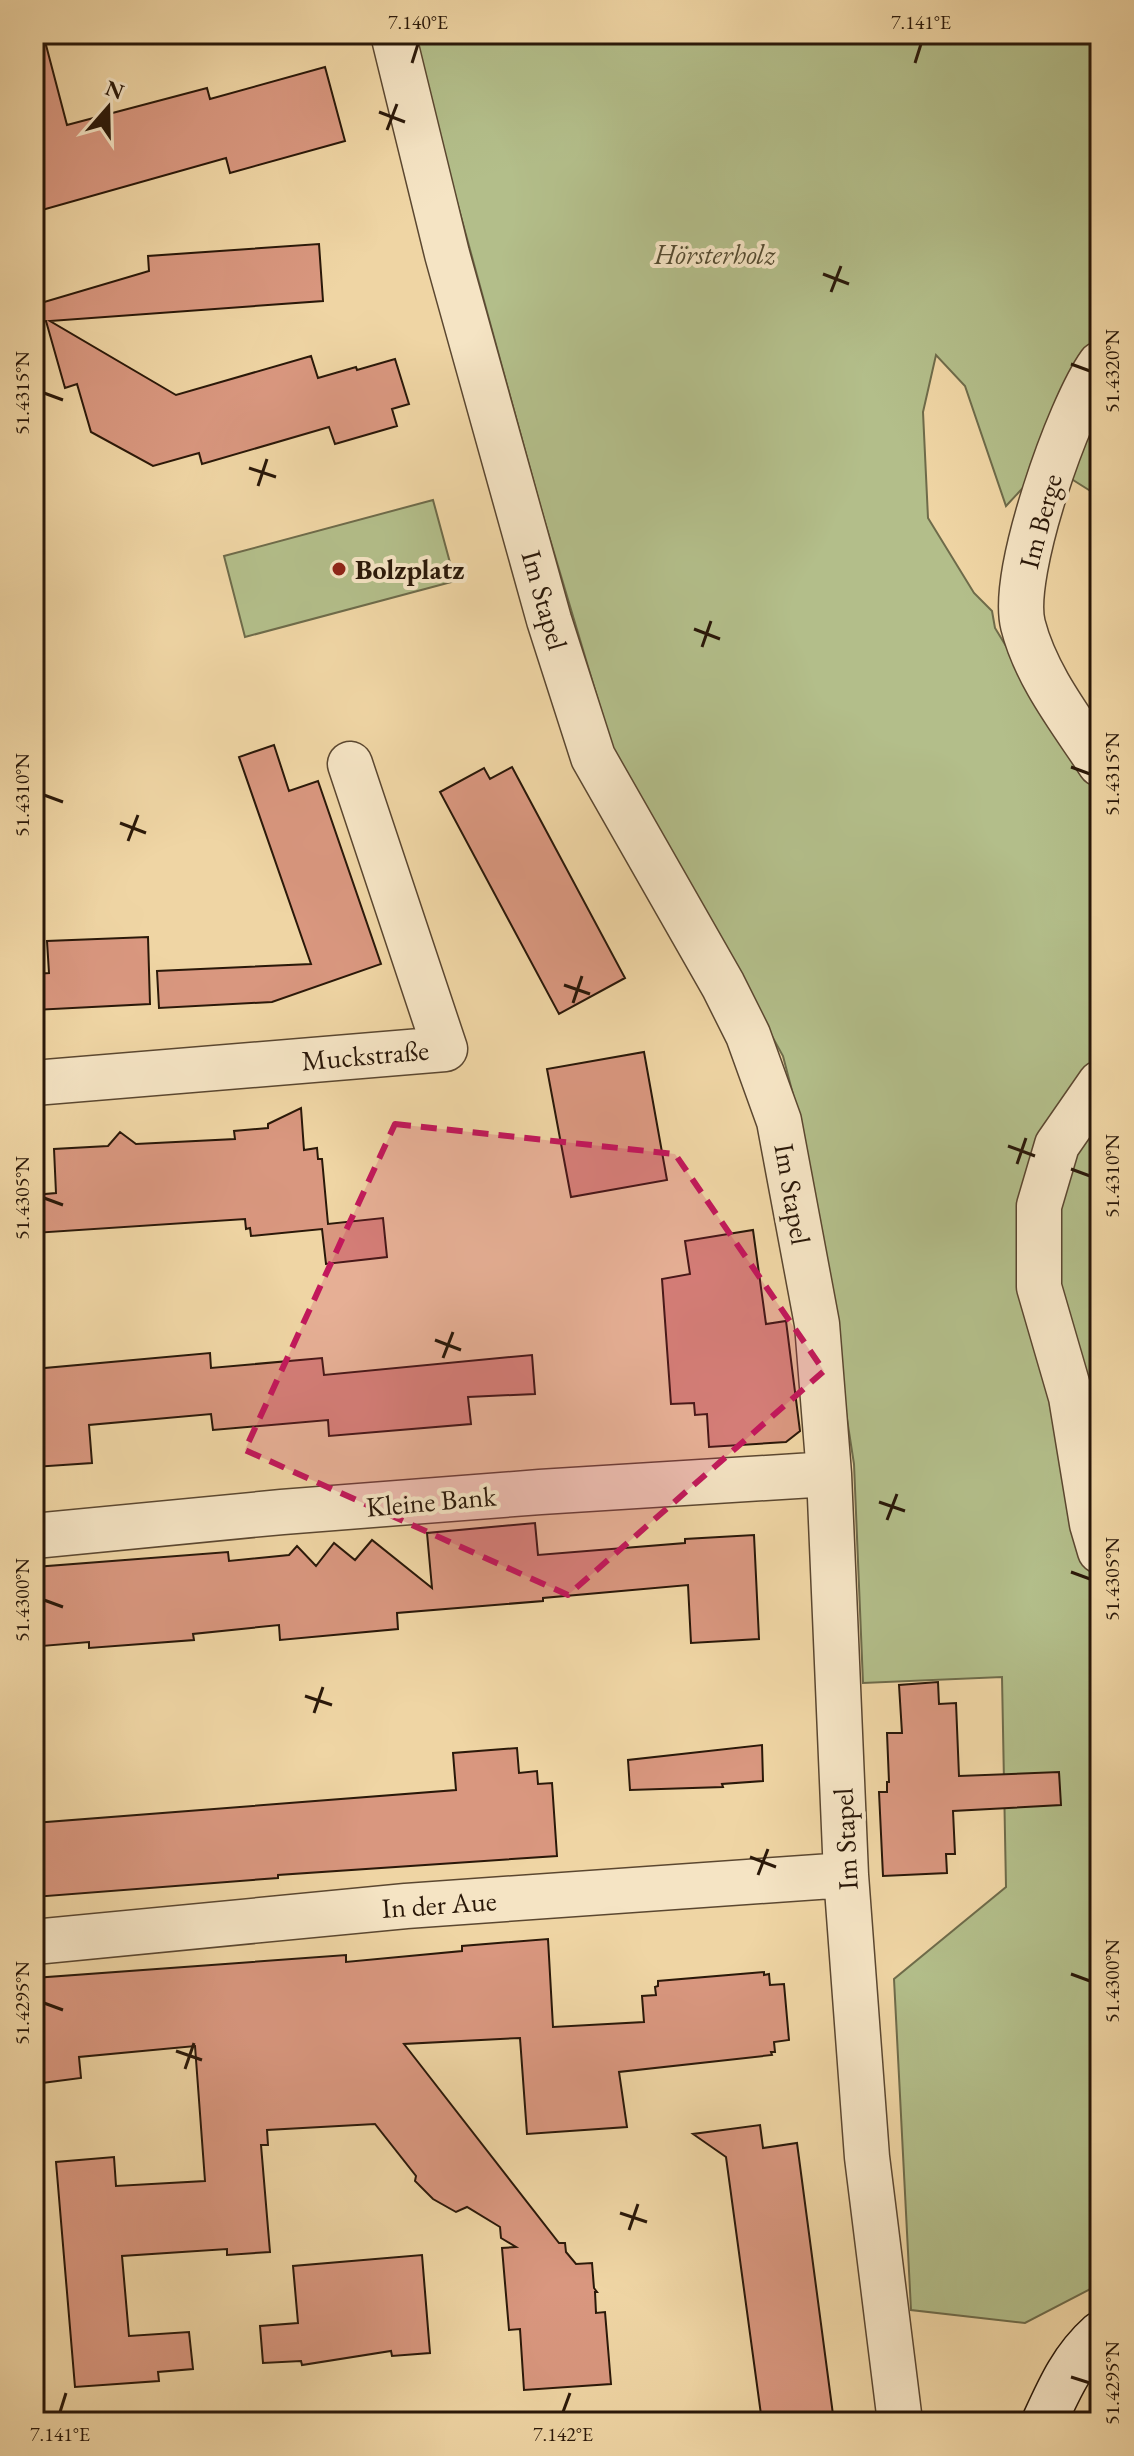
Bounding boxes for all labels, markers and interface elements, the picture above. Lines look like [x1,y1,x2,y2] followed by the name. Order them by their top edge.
[388,9,448,35] text: 7.140°E
[891,9,951,35] text: 7.141°E
[68,68,148,148] north arrow
[101,73,128,106] text: N
[653,236,776,272] park label: Hörsterholz
[1099,329,1125,413] text: 51.4320°N
[9,351,35,435] text: 51.4315°N
[1010,470,1070,572] street label: Im Berge
[514,546,576,654] street label: Im Stapel
[355,551,464,587] place label: Bolzplatz
[330,560,348,578] marker: Bolzplatz
[1099,732,1125,816] text: 51.4315°N
[9,753,35,837] text: 51.4310°N
[300,1031,430,1079] street label: Muckstraße
[1099,1134,1125,1218] text: 51.4310°N
[766,1141,820,1248] street label: Im Stapel
[9,1156,35,1240] text: 51.4305°N
[364,1477,498,1525] street label: Kleine Bank
[1099,1537,1125,1621] text: 51.4305°N
[9,1558,35,1642] text: 51.4300°N
[824,1787,866,1891] street label: Im Stapel
[380,1882,498,1926] street label: In der Aue
[1099,1939,1125,2023] text: 51.4300°N
[9,1961,35,2045] text: 51.4295°N
[1099,2341,1125,2425] text: 51.4295°N
[30,2421,90,2447] text: 7.141°E
[533,2421,593,2447] text: 7.142°E

